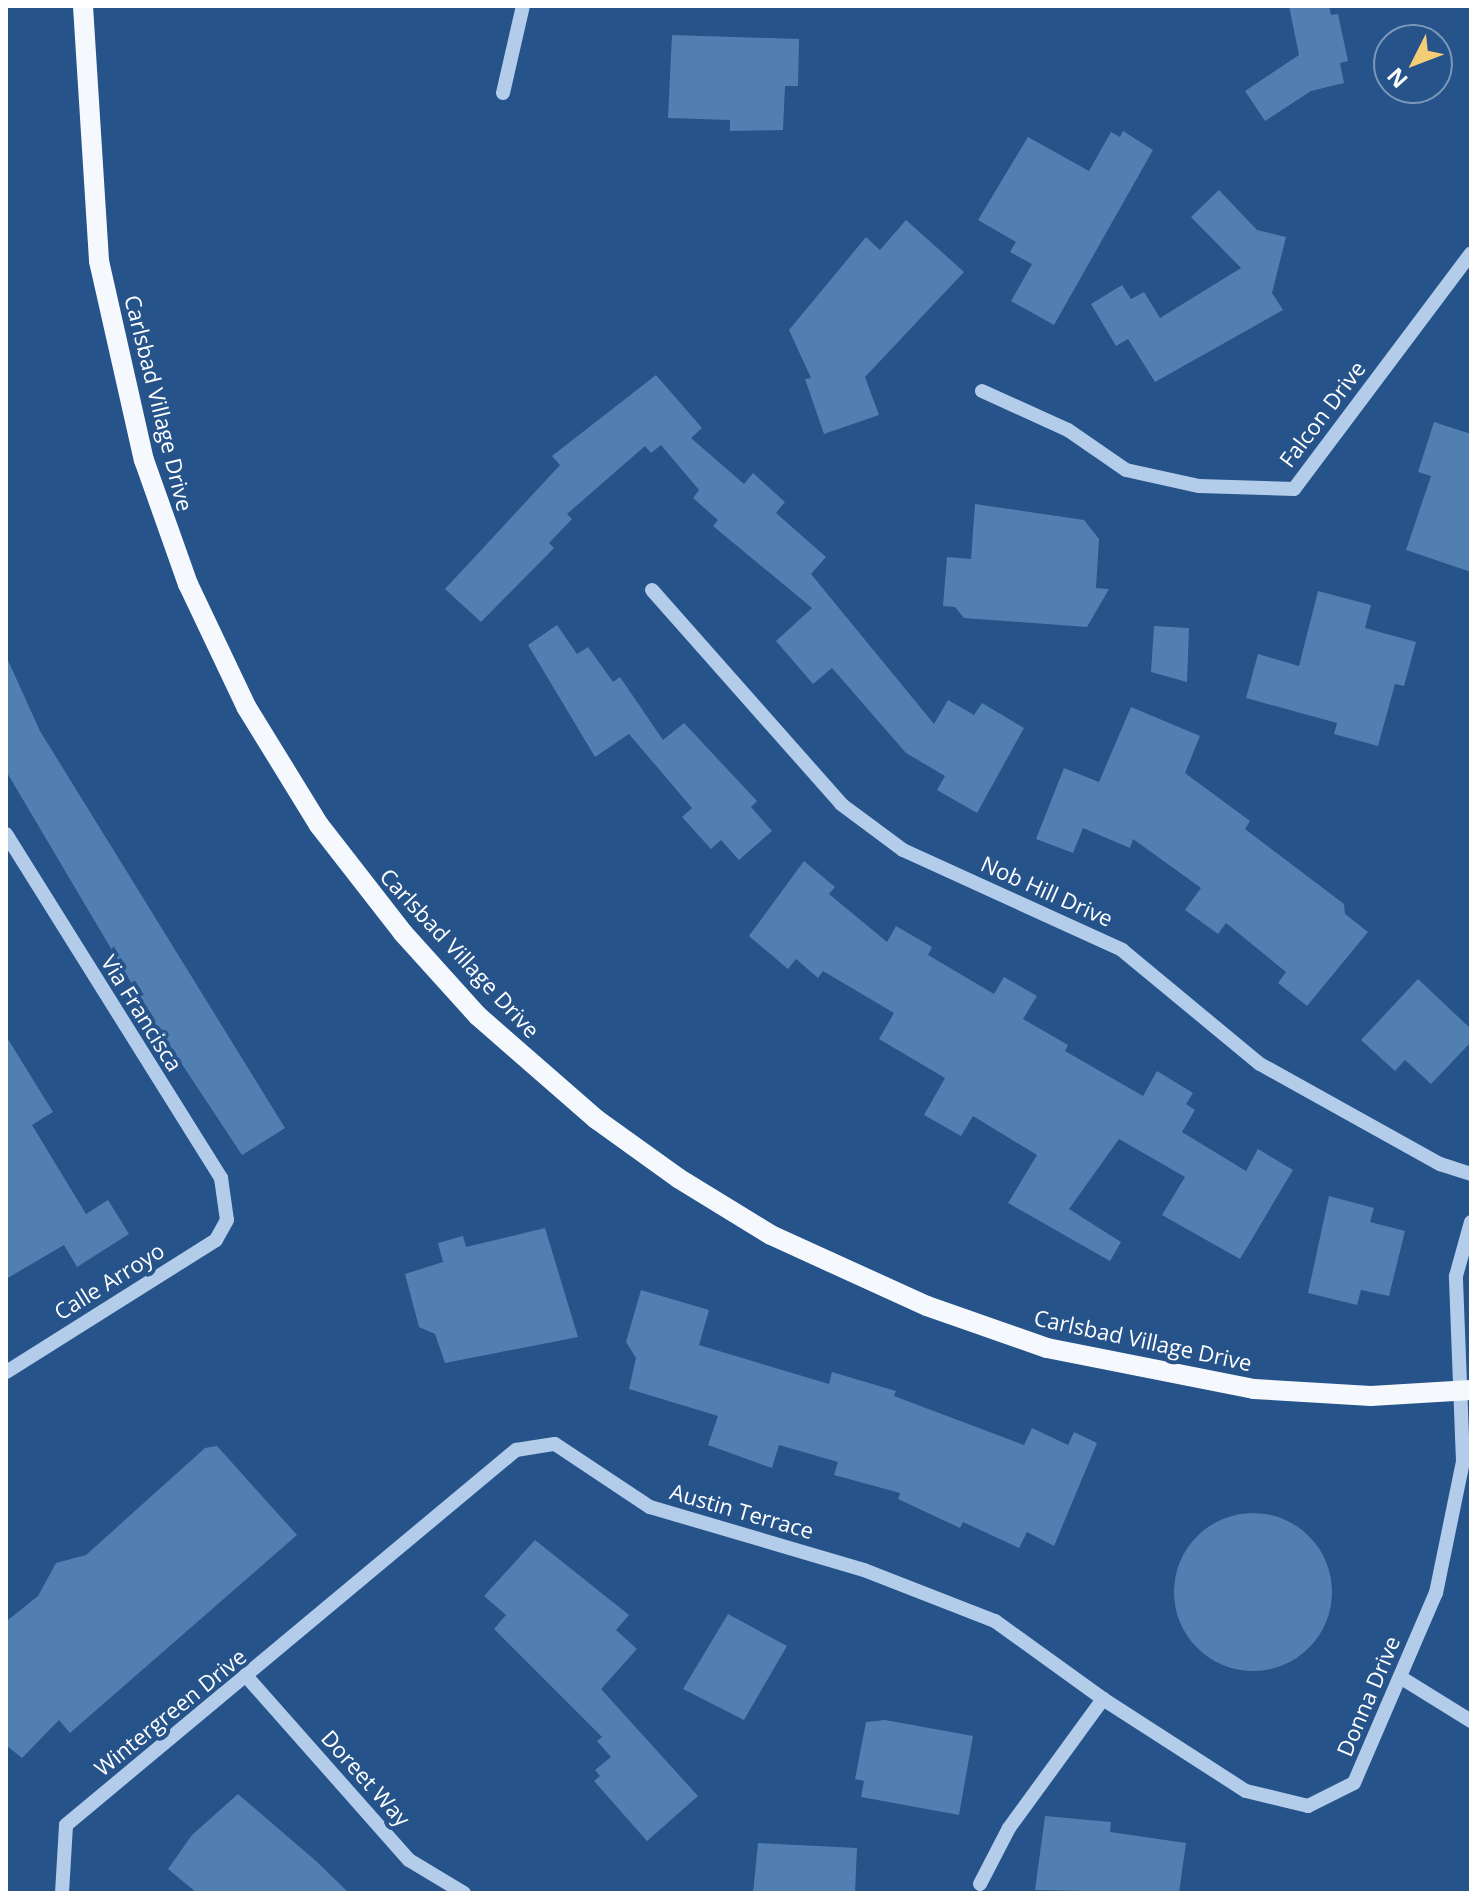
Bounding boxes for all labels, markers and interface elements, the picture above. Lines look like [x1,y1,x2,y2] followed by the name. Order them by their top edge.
[1373,24,1453,104] north arrow
[1380,62,1414,95] text: N
[119,292,199,514] street label: Carlsbad Village Drive
[1274,356,1370,472] street label: Falcon Drive
[977,850,1117,932] street label: Nob Hill Drive
[375,863,545,1043] street label: Carlsbad Village Drive
[96,950,188,1076] street label: Via Francisca
[49,1237,169,1325] street label: Calle Arroyo
[1032,1304,1254,1376] street label: Carlsbad Village Drive
[667,1478,817,1544] street label: Austin Terrace
[1331,1632,1405,1760] street label: Donna Drive
[89,1643,251,1781] street label: Wintergreen Drive
[316,1725,416,1831] street label: Doreet Way

